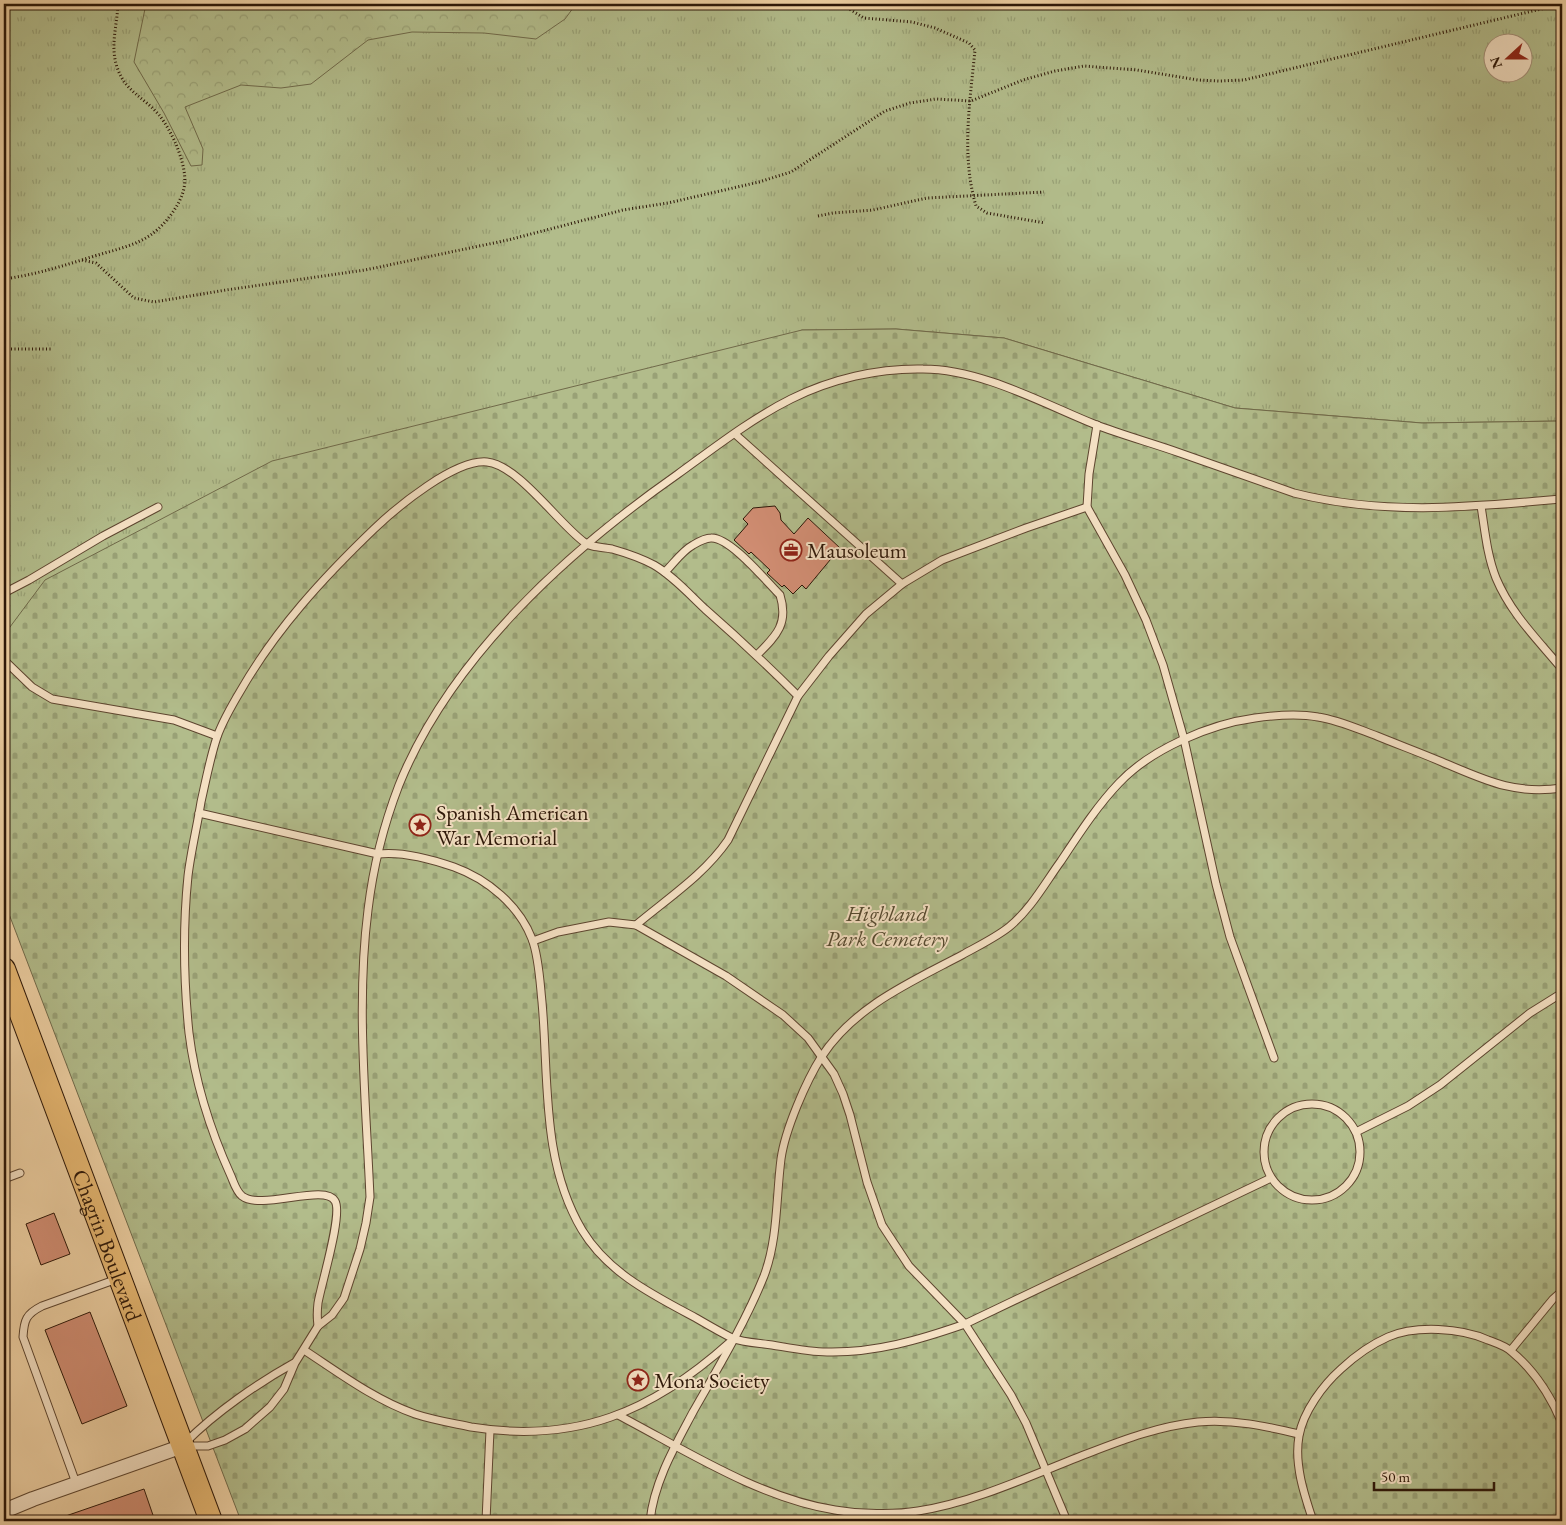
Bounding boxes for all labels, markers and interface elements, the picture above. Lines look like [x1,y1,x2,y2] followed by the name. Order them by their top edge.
[1484,32,1534,82] north arrow
[1485,54,1506,71] text: N
[807,536,907,565] place label: Mausoleum
[779,538,803,562] office icon: Mausoleum
[436,798,589,852] place label: Spanish American War Memorial
[408,813,432,837] place icon: Spanish American War Memorial
[826,899,948,953] park label: Highland Park Cemetery
[65,1165,149,1326] street label: Chagrin Boulevard
[654,1366,770,1395] place label: Mona Society
[626,1368,650,1392] place icon: Mona Society
[1374,1460,1494,1492] scale bar
[1381,1467,1410,1486] text: 50 m

